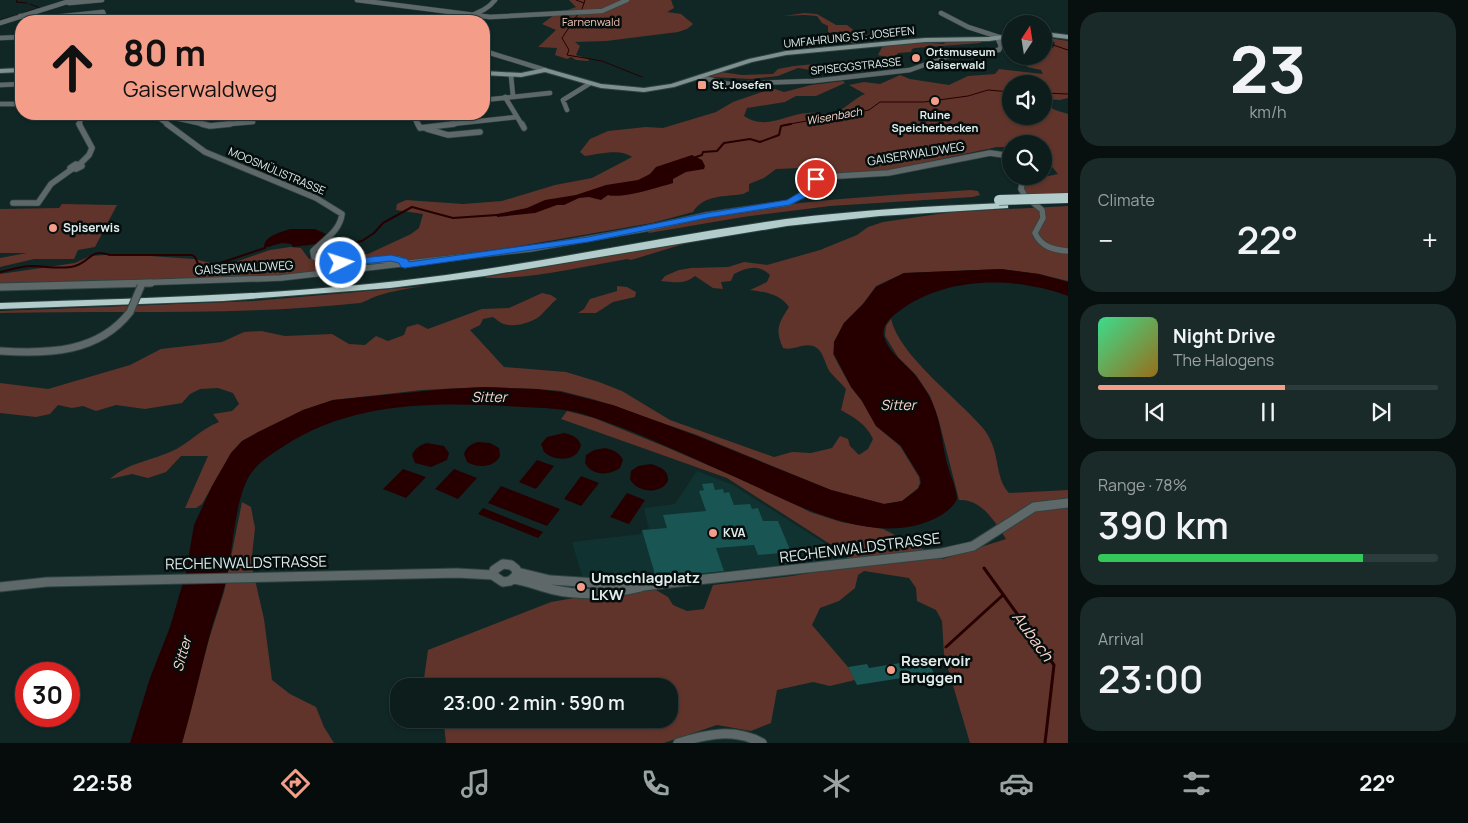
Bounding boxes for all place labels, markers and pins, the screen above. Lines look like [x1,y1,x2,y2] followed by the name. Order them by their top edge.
[926,44,996,72] place label: Ortsmuseum Gaiserwald
[910,52,922,64] marker: Ortsmuseum Gaiserwald
[712,77,772,92] place label: St. Josefen
[696,79,708,91] marker: St. Josefen
[929,95,941,107] marker: Ruine Speicherbecken
[892,107,979,135] place label: Ruine Speicherbecken
[795,158,837,200] pin
[63,219,120,236] place label: Spiserwis
[47,222,59,234] marker: Spiserwis
[723,524,746,541] place label: KVA
[707,527,719,539] marker: KVA
[591,567,700,605] place label: Umschlagplatz LKW
[575,581,587,593] marker: Umschlagplatz LKW
[901,650,971,688] place label: Reservoir Bruggen
[885,664,897,676] marker: Reservoir Bruggen

